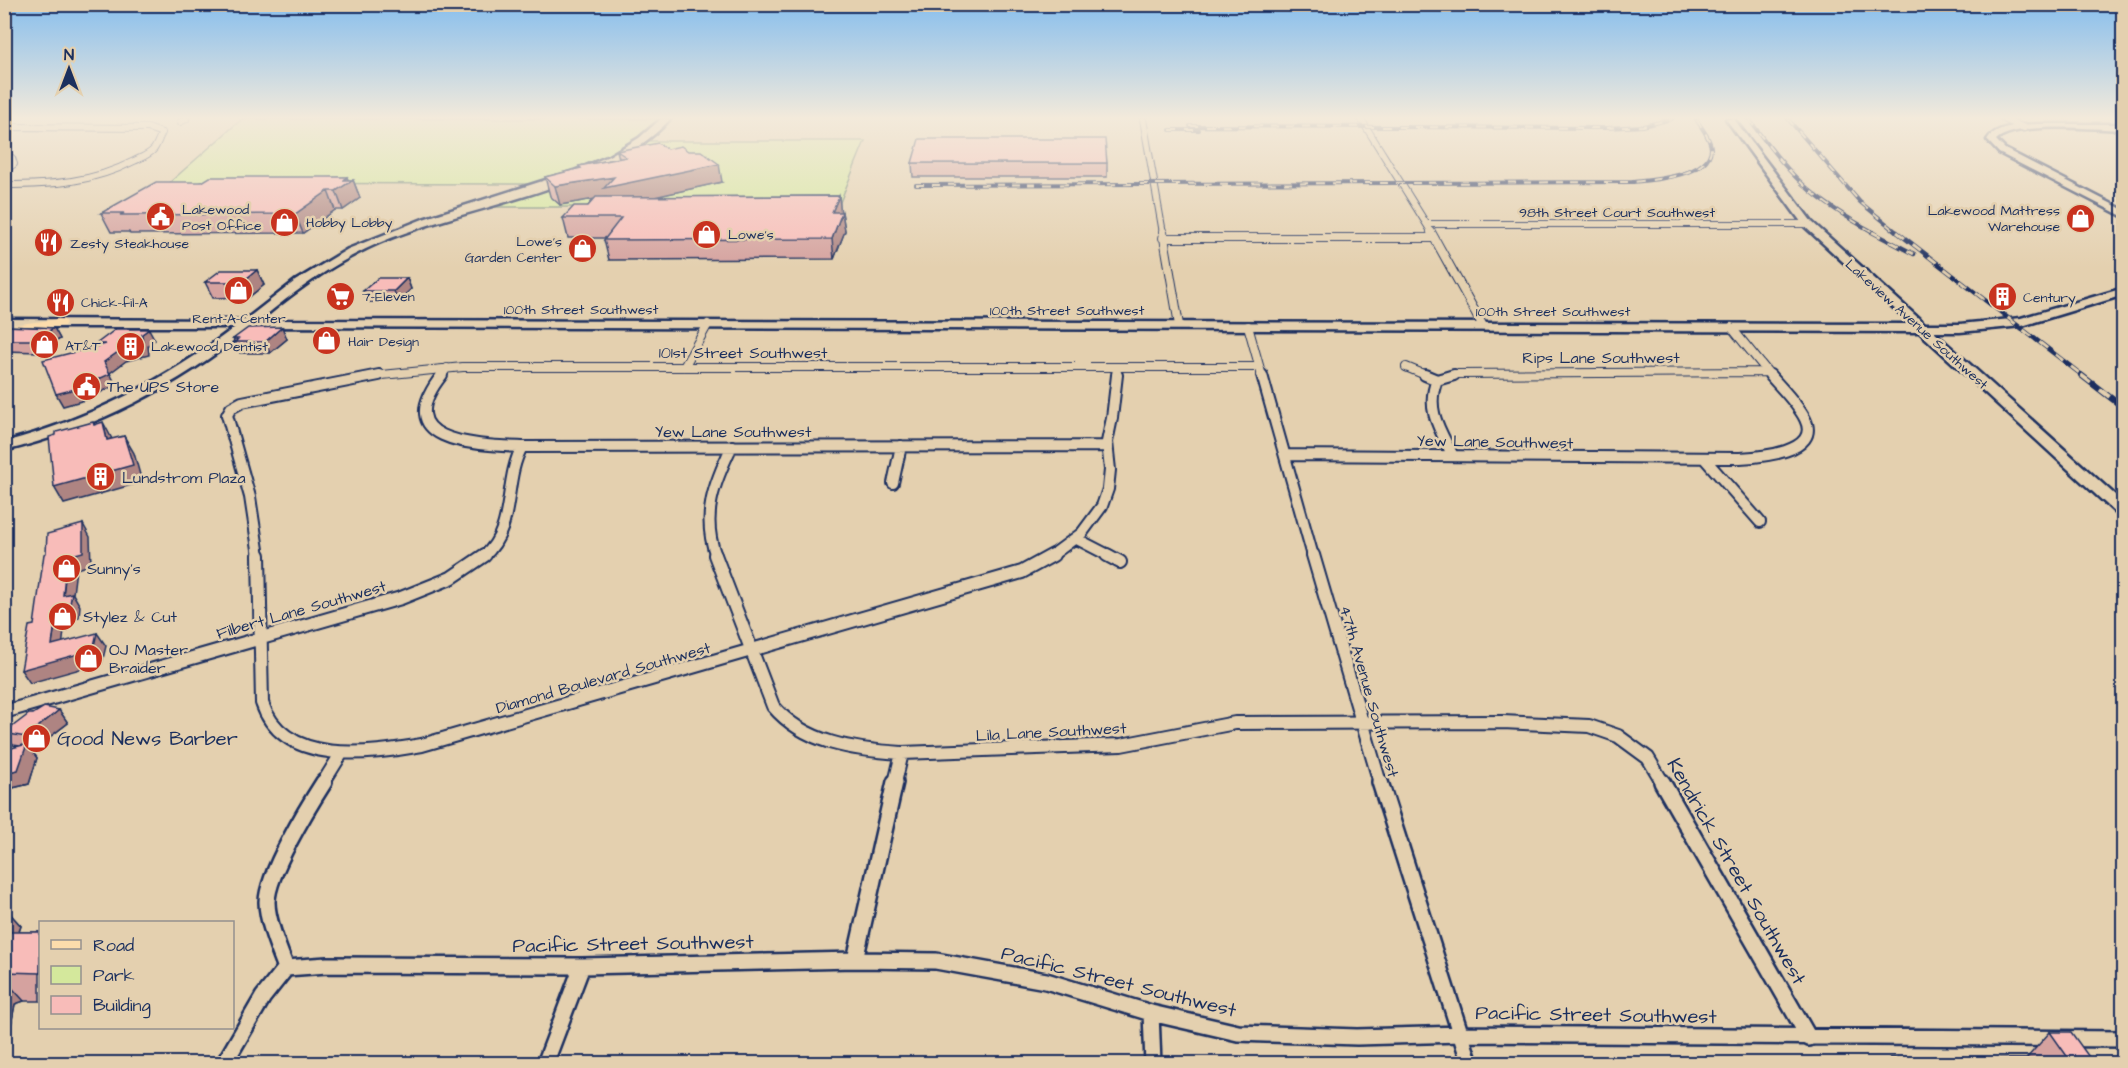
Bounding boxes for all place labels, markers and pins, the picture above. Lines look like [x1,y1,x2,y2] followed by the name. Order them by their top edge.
[182,200,262,236] place label: Lakewood Post Office
[145,201,177,233] public building icon: Lakewood Post Office
[1928,201,2060,237] place label: Lakewood Mattress Warehouse
[2065,202,2097,234] shop icon: Lakewood Mattress Warehouse
[269,206,301,238] shop icon: Hobby Lobby
[306,213,393,233] place label: Hobby Lobby
[691,218,723,250] shop icon: Lowe's
[728,225,774,245] place label: Lowe's
[33,227,65,259] restaurant icon: Zesty Steakhouse
[465,232,562,268] place label: Lowe's Garden Center
[567,233,599,265] shop icon: Lowe's Garden Center
[70,234,189,254] place label: Zesty Steakhouse
[223,275,255,307] shop icon: Rent-A-Center
[325,280,357,312] supermarket icon: 7-Eleven
[1986,281,2018,313] building icon: Century
[44,286,76,318] restaurant icon: Chick-fil-A
[362,287,415,307] place label: 7-Eleven
[2023,288,2076,308] place label: Century
[81,293,148,313] place label: Chick-fil-A
[192,309,286,329] place label: Rent-A-Center
[311,325,343,357] shop icon: Hair Design
[28,329,60,361] shop icon: AT&T
[114,330,146,362] building icon: Lakewood Dentist
[348,332,419,352] place label: Hair Design
[65,336,101,356] place label: AT&T
[151,337,268,357] place label: Lakewood Dentist
[70,370,102,402] public building icon: The UPS Store
[107,376,219,398] place label: The UPS Store
[85,461,117,493] building icon: Lundstrom Plaza
[122,467,246,489] place label: Lundstrom Plaza
[50,552,82,584] shop icon: Sunny's
[87,558,141,581] place label: Sunny's
[46,600,78,632] shop icon: Stylez & Cut
[83,606,178,629] place label: Stylez & Cut
[109,639,188,679] place label: OJ Master Braider
[72,642,104,674] shop icon: OJ Master Braider
[20,722,52,754] shop icon: Good News Barber
[57,725,238,753] place label: Good News Barber

